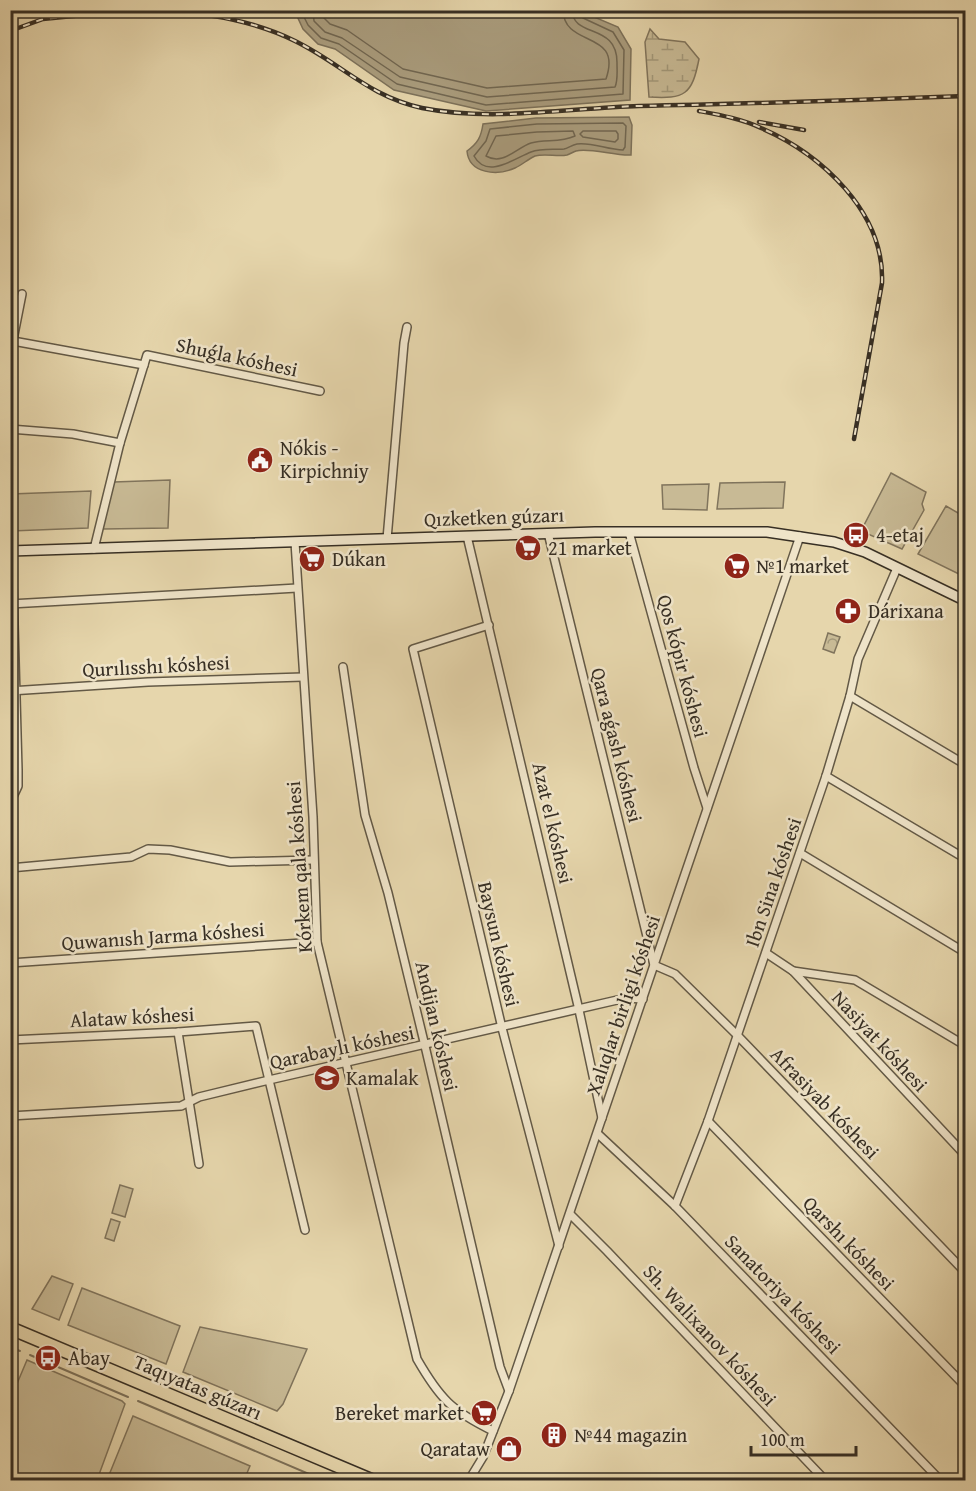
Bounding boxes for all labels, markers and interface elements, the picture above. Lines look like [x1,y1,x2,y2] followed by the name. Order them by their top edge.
[174,329,301,384] street label: Shuǵla kóshesi
[280,433,369,485] place label: Nókis - Kirpichniy
[245,445,275,475] public building icon: Nókis - Kirpichniy
[423,500,565,533] street label: Qızketken gúzarı
[841,520,871,550] bus stop icon: 4-etaj
[876,520,924,549] place label: 4-etaj
[513,533,543,563] supermarket icon: 21 market
[548,533,632,562] place label: 21 market
[297,544,327,574] supermarket icon: Dúkan
[332,544,386,573] place label: Dúkan
[722,551,752,581] supermarket icon: №1 market
[756,551,849,580] place label: №1 market
[651,591,717,741] street label: Qos kópir kóshesi
[833,596,863,626] pharmacy icon: Dárixana
[868,596,944,625] place label: Dárixana
[81,647,231,684] street label: Qurılısshı kóshesi
[584,665,651,826] street label: Qara aǵash kóshesi
[525,759,582,887] street label: Azat el kóshesi
[278,780,319,954] street label: Kórkem qala kóshesi
[737,813,808,950] street label: Ibn Sina kóshesi
[471,878,528,1010] street label: Baysun kóshesi
[578,910,667,1099] street label: Xalıqlar birligi kóshesi
[60,914,266,957] street label: Quwanısh Jarma kóshesi
[408,958,467,1094] street label: Andijan kóshesi
[826,984,935,1098] street label: Nasiyat kóshesi
[69,999,195,1034] street label: Alataw kóshesi
[267,1017,417,1076] street label: Qarabaylı kóshesi
[764,1040,887,1165] street label: Afrasiyab kóshesi
[312,1063,342,1093] school or university icon: Kamalak
[346,1063,419,1092] place label: Kamalak
[797,1189,902,1297] street label: Qarshı kóshesi
[718,1227,849,1360] street label: Sanatoriya kóshesi
[637,1257,784,1412] street label: Sh. Walixanov kóshesi
[33,1343,63,1373] bus stop icon: Abay
[68,1343,110,1372] place label: Abay
[130,1346,267,1427] street label: Taqıyatas gúzarı
[335,1398,464,1427] place label: Bereket market
[469,1398,499,1428] supermarket icon: Bereket market
[751,1419,856,1457] scale bar
[539,1420,569,1450] building icon: №44 magazin
[574,1420,687,1449] place label: №44 magazin
[760,1426,805,1453] text: 100 m
[420,1434,491,1463] place label: Qarataw
[494,1434,524,1464] shop icon: Qarataw

